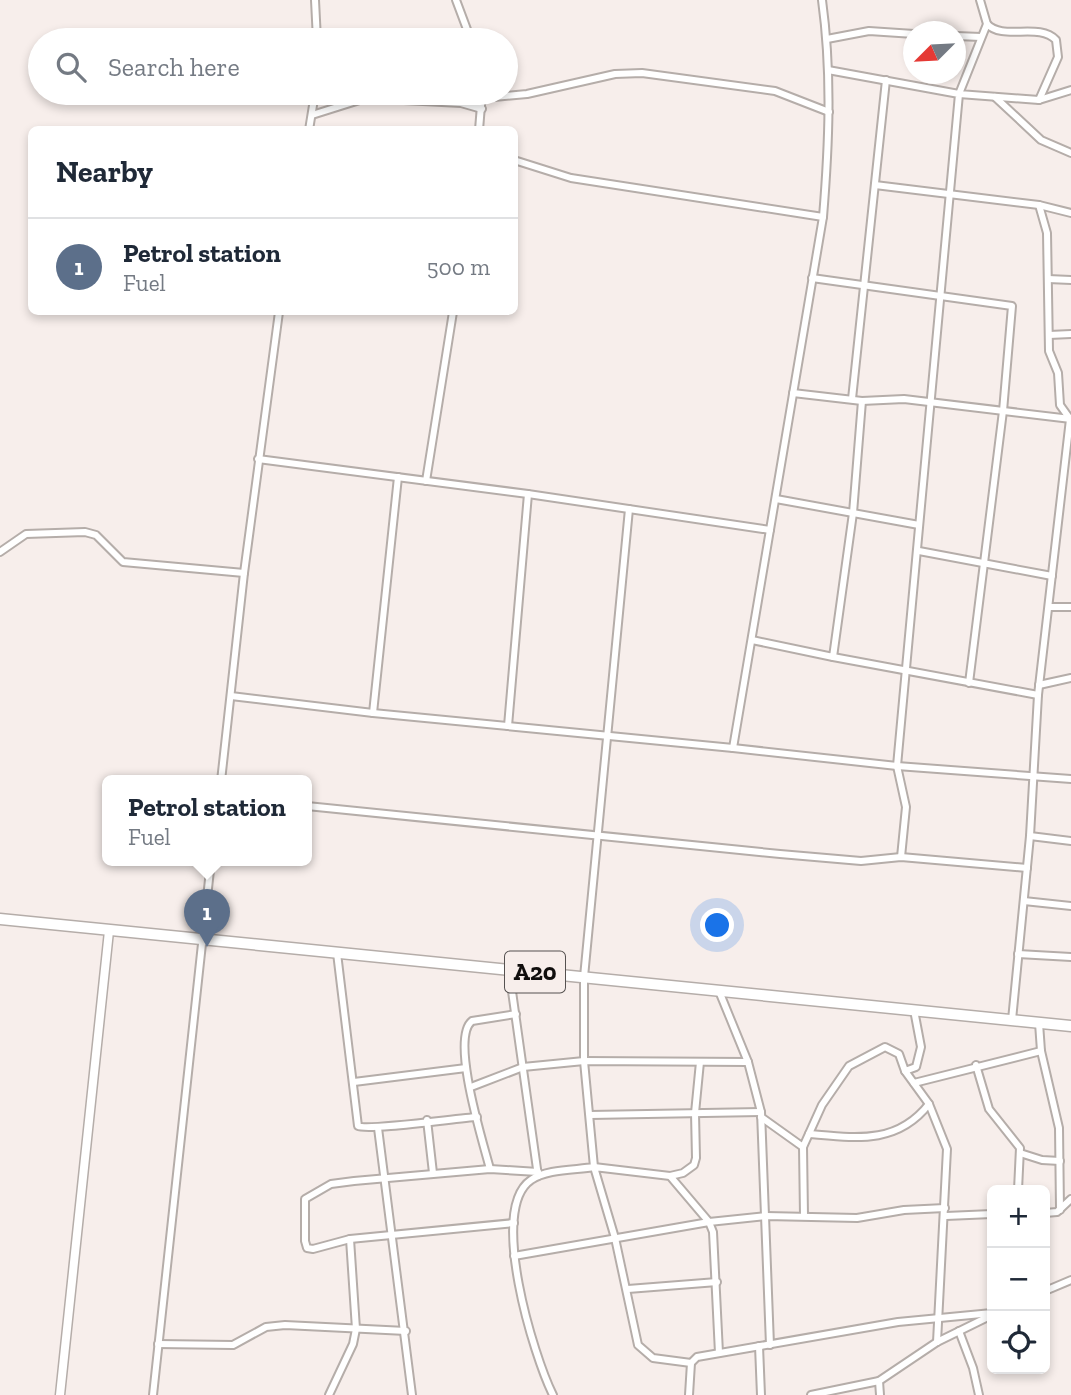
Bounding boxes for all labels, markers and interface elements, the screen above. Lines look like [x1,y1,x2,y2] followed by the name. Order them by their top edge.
[903,21,966,84] north arrow
[28,28,518,105] search box
[52,48,90,86] icon: search
[108,51,240,83] text: Search here
[56,154,153,190] text: Nearby
[123,237,281,269] text: Petrol station
[74,253,84,281] text: 1
[427,253,490,281] text: 500 m
[123,269,166,297] text: Fuel
[102,775,312,866] popup
[128,791,286,823] text: Petrol station
[128,823,171,851] text: Fuel
[184,889,230,947] pin: 1
[700,908,734,942] your location
[505,952,565,992] road number: A20
[987,1185,1050,1374] map controls
[987,1185,1050,1248] button: +
[987,1248,1050,1311] button: −
[987,1311,1050,1374] button: locate

